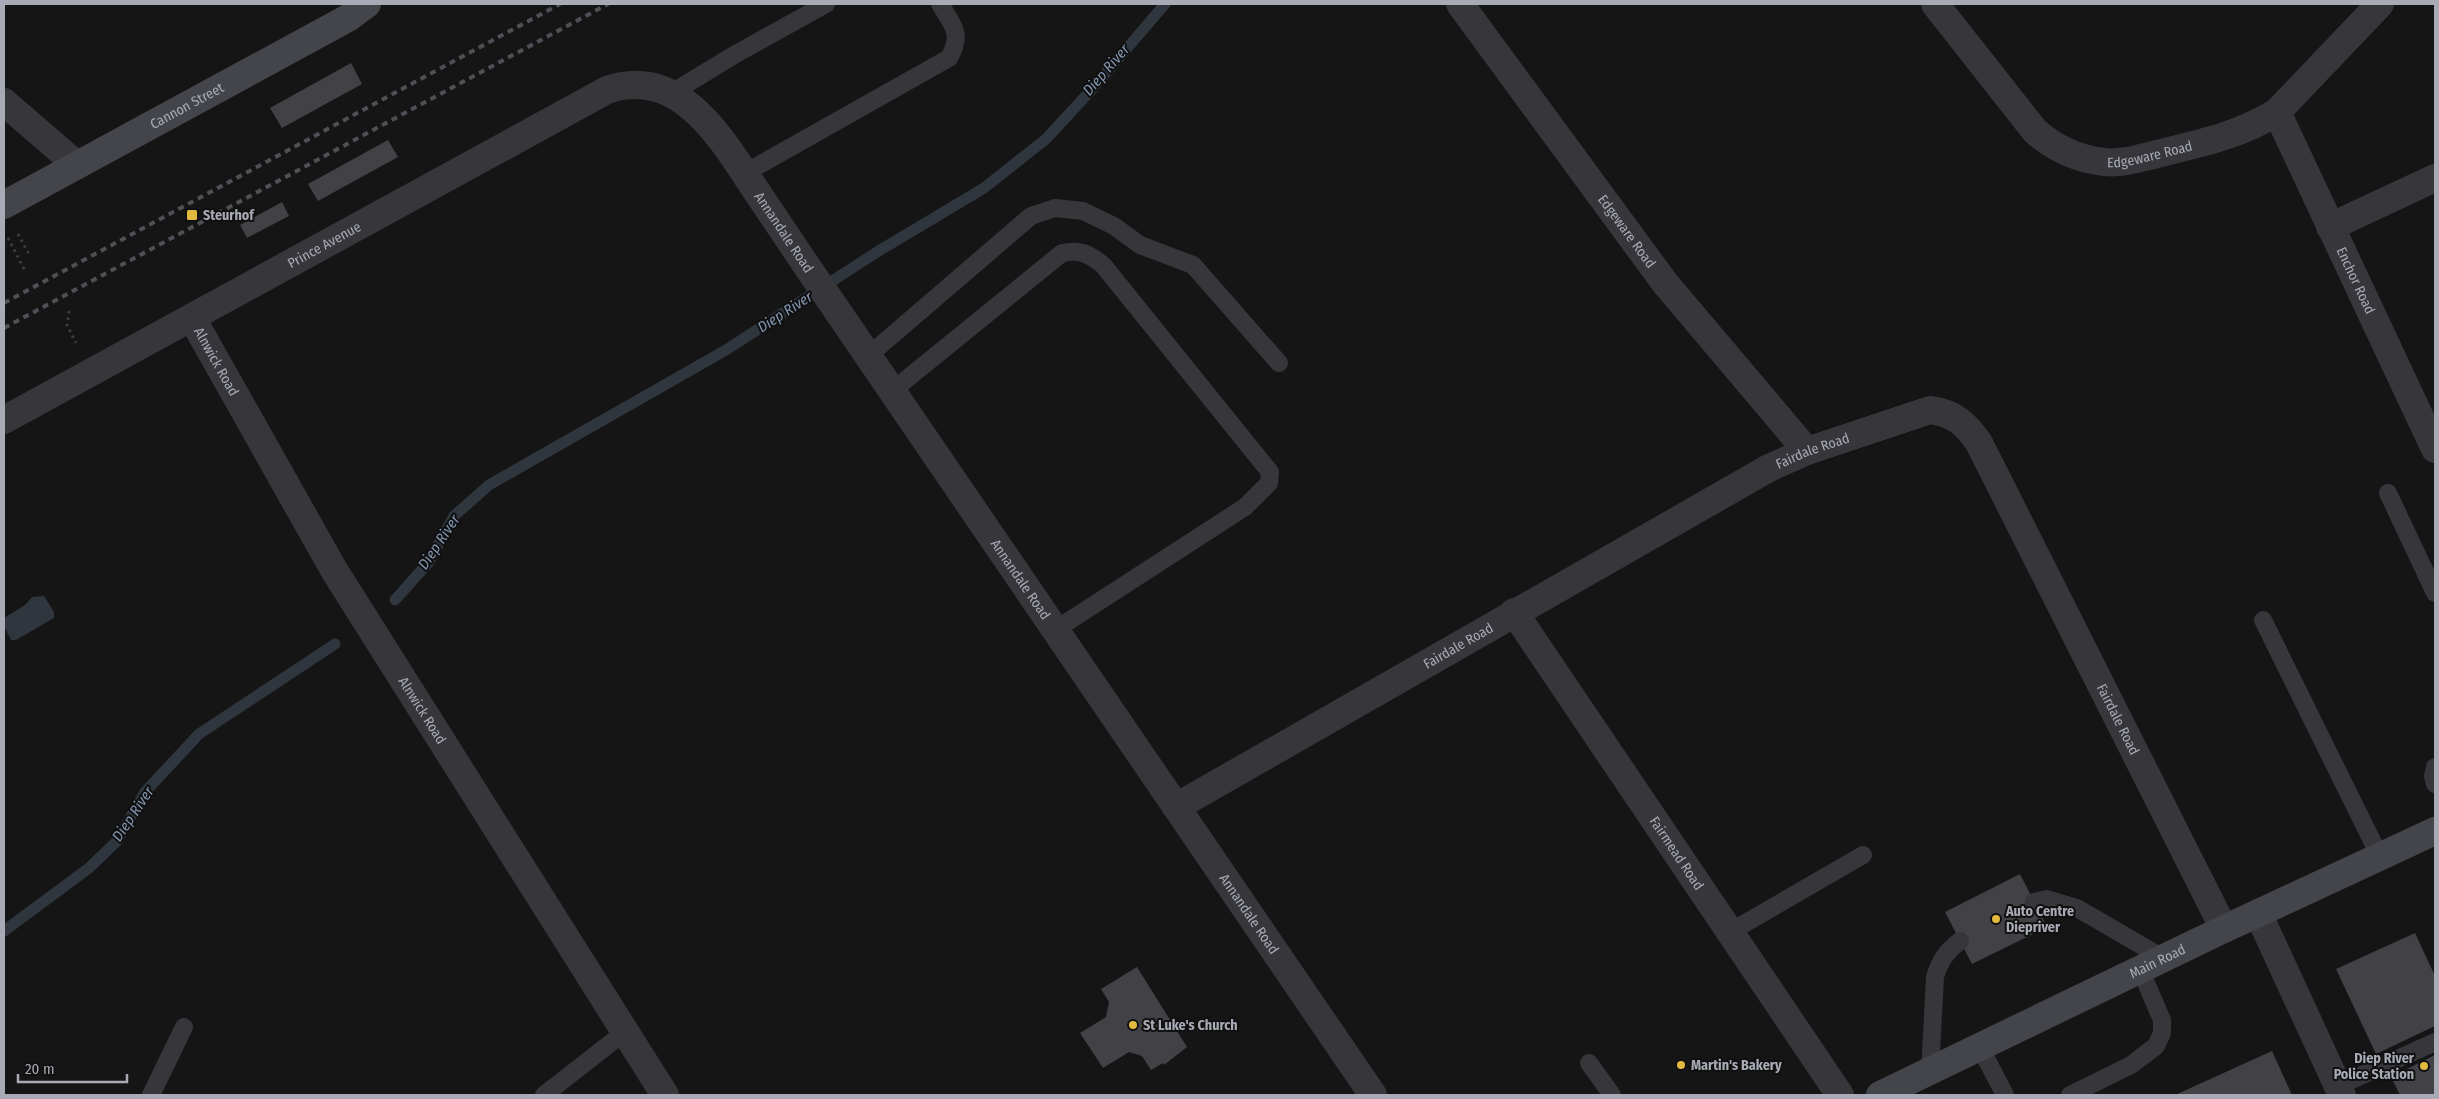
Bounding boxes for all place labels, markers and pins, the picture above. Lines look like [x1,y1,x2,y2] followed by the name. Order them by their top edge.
[203,207,255,224] place label: Steurhof
[185,208,199,222] marker: Steurhof
[2005,903,2074,936] place label: Auto Centre Diepriver
[1990,913,2002,925] marker: Auto Centre Diepriver
[1143,1017,1238,1034] place label: St Luke's Church
[1127,1019,1139,1031] marker: St Luke's Church
[2334,1050,2415,1083] place label: Diep River Police Station
[1691,1057,1782,1074] place label: Martin's Bakery
[1675,1059,1687,1071] marker: Martin's Bakery
[2418,1060,2430,1072] marker: Diep River Police Station

